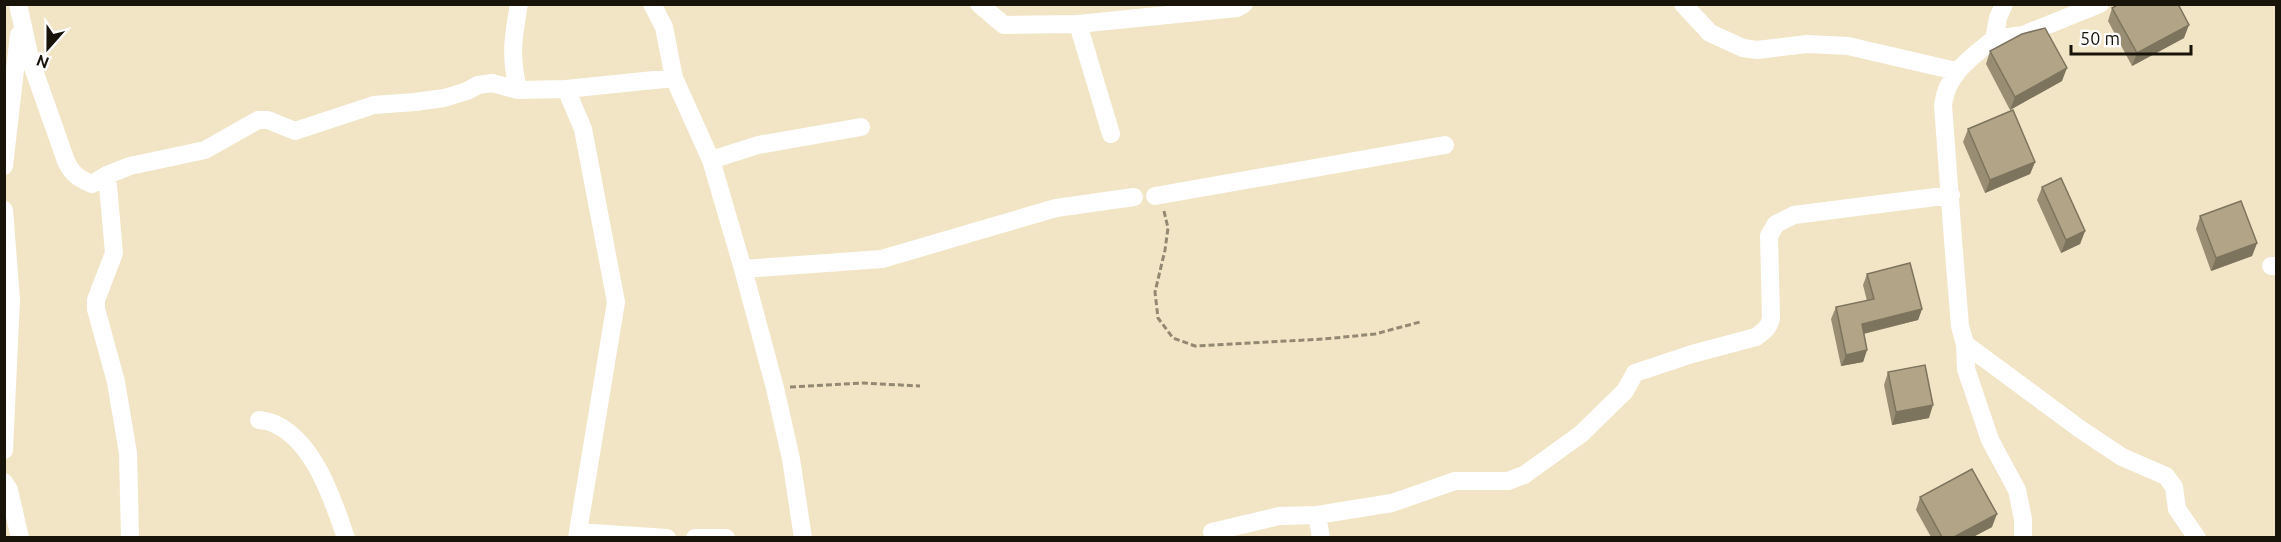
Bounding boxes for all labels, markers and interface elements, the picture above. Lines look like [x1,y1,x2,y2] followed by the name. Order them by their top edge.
[18,18,78,78] north arrow
[2071,18,2191,56] scale bar
[2080,28,2120,48] text: 50 m
[34,51,51,73] text: N

